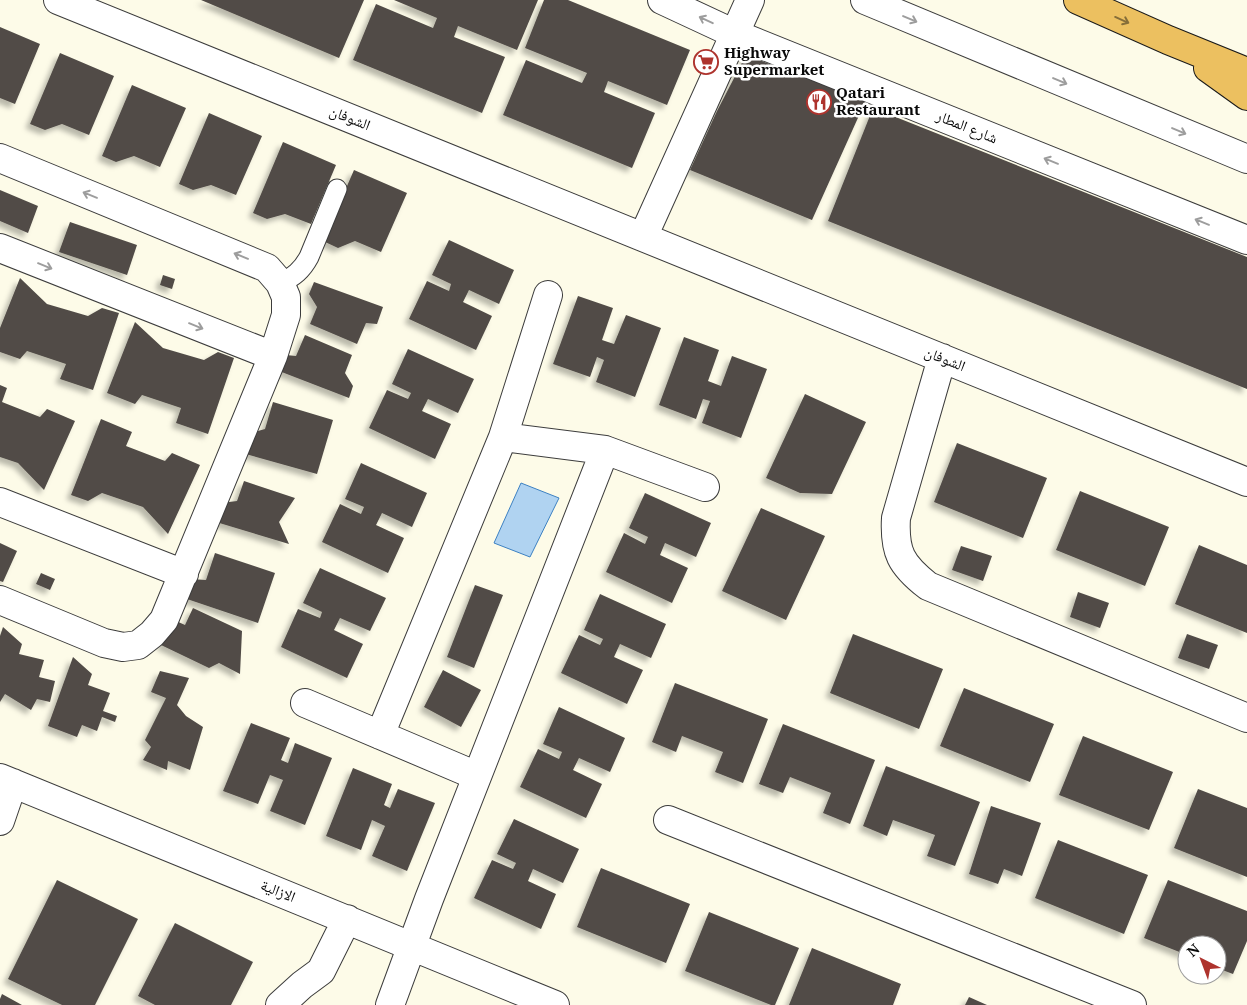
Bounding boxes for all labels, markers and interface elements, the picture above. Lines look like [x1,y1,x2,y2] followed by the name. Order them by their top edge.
[902,14,917,24] one-way arrow
[699,15,714,25] one-way arrow
[1114,15,1129,25] one-way arrow
[724,42,824,79] place label: Highway Supermarket
[693,49,719,75] supermarket icon: Highway Supermarket
[1052,77,1067,86] one-way arrow
[836,82,920,119] place label: Qatari Restaurant
[806,89,832,115] restaurant icon: Qatari Restaurant
[327,100,374,135] street label: الشوفان
[932,104,1001,148] street label: شارع المطار
[1171,126,1186,136] one-way arrow
[1044,156,1059,165] one-way arrow
[83,190,98,199] one-way arrow
[1195,216,1210,226] one-way arrow
[233,251,249,260] one-way arrow
[37,261,52,271] one-way arrow
[188,322,203,331] one-way arrow
[922,341,969,376] street label: الشوفان
[258,874,299,906] street label: الازالية
[1177,935,1227,985] north arrow
[1183,939,1203,961] text: N

